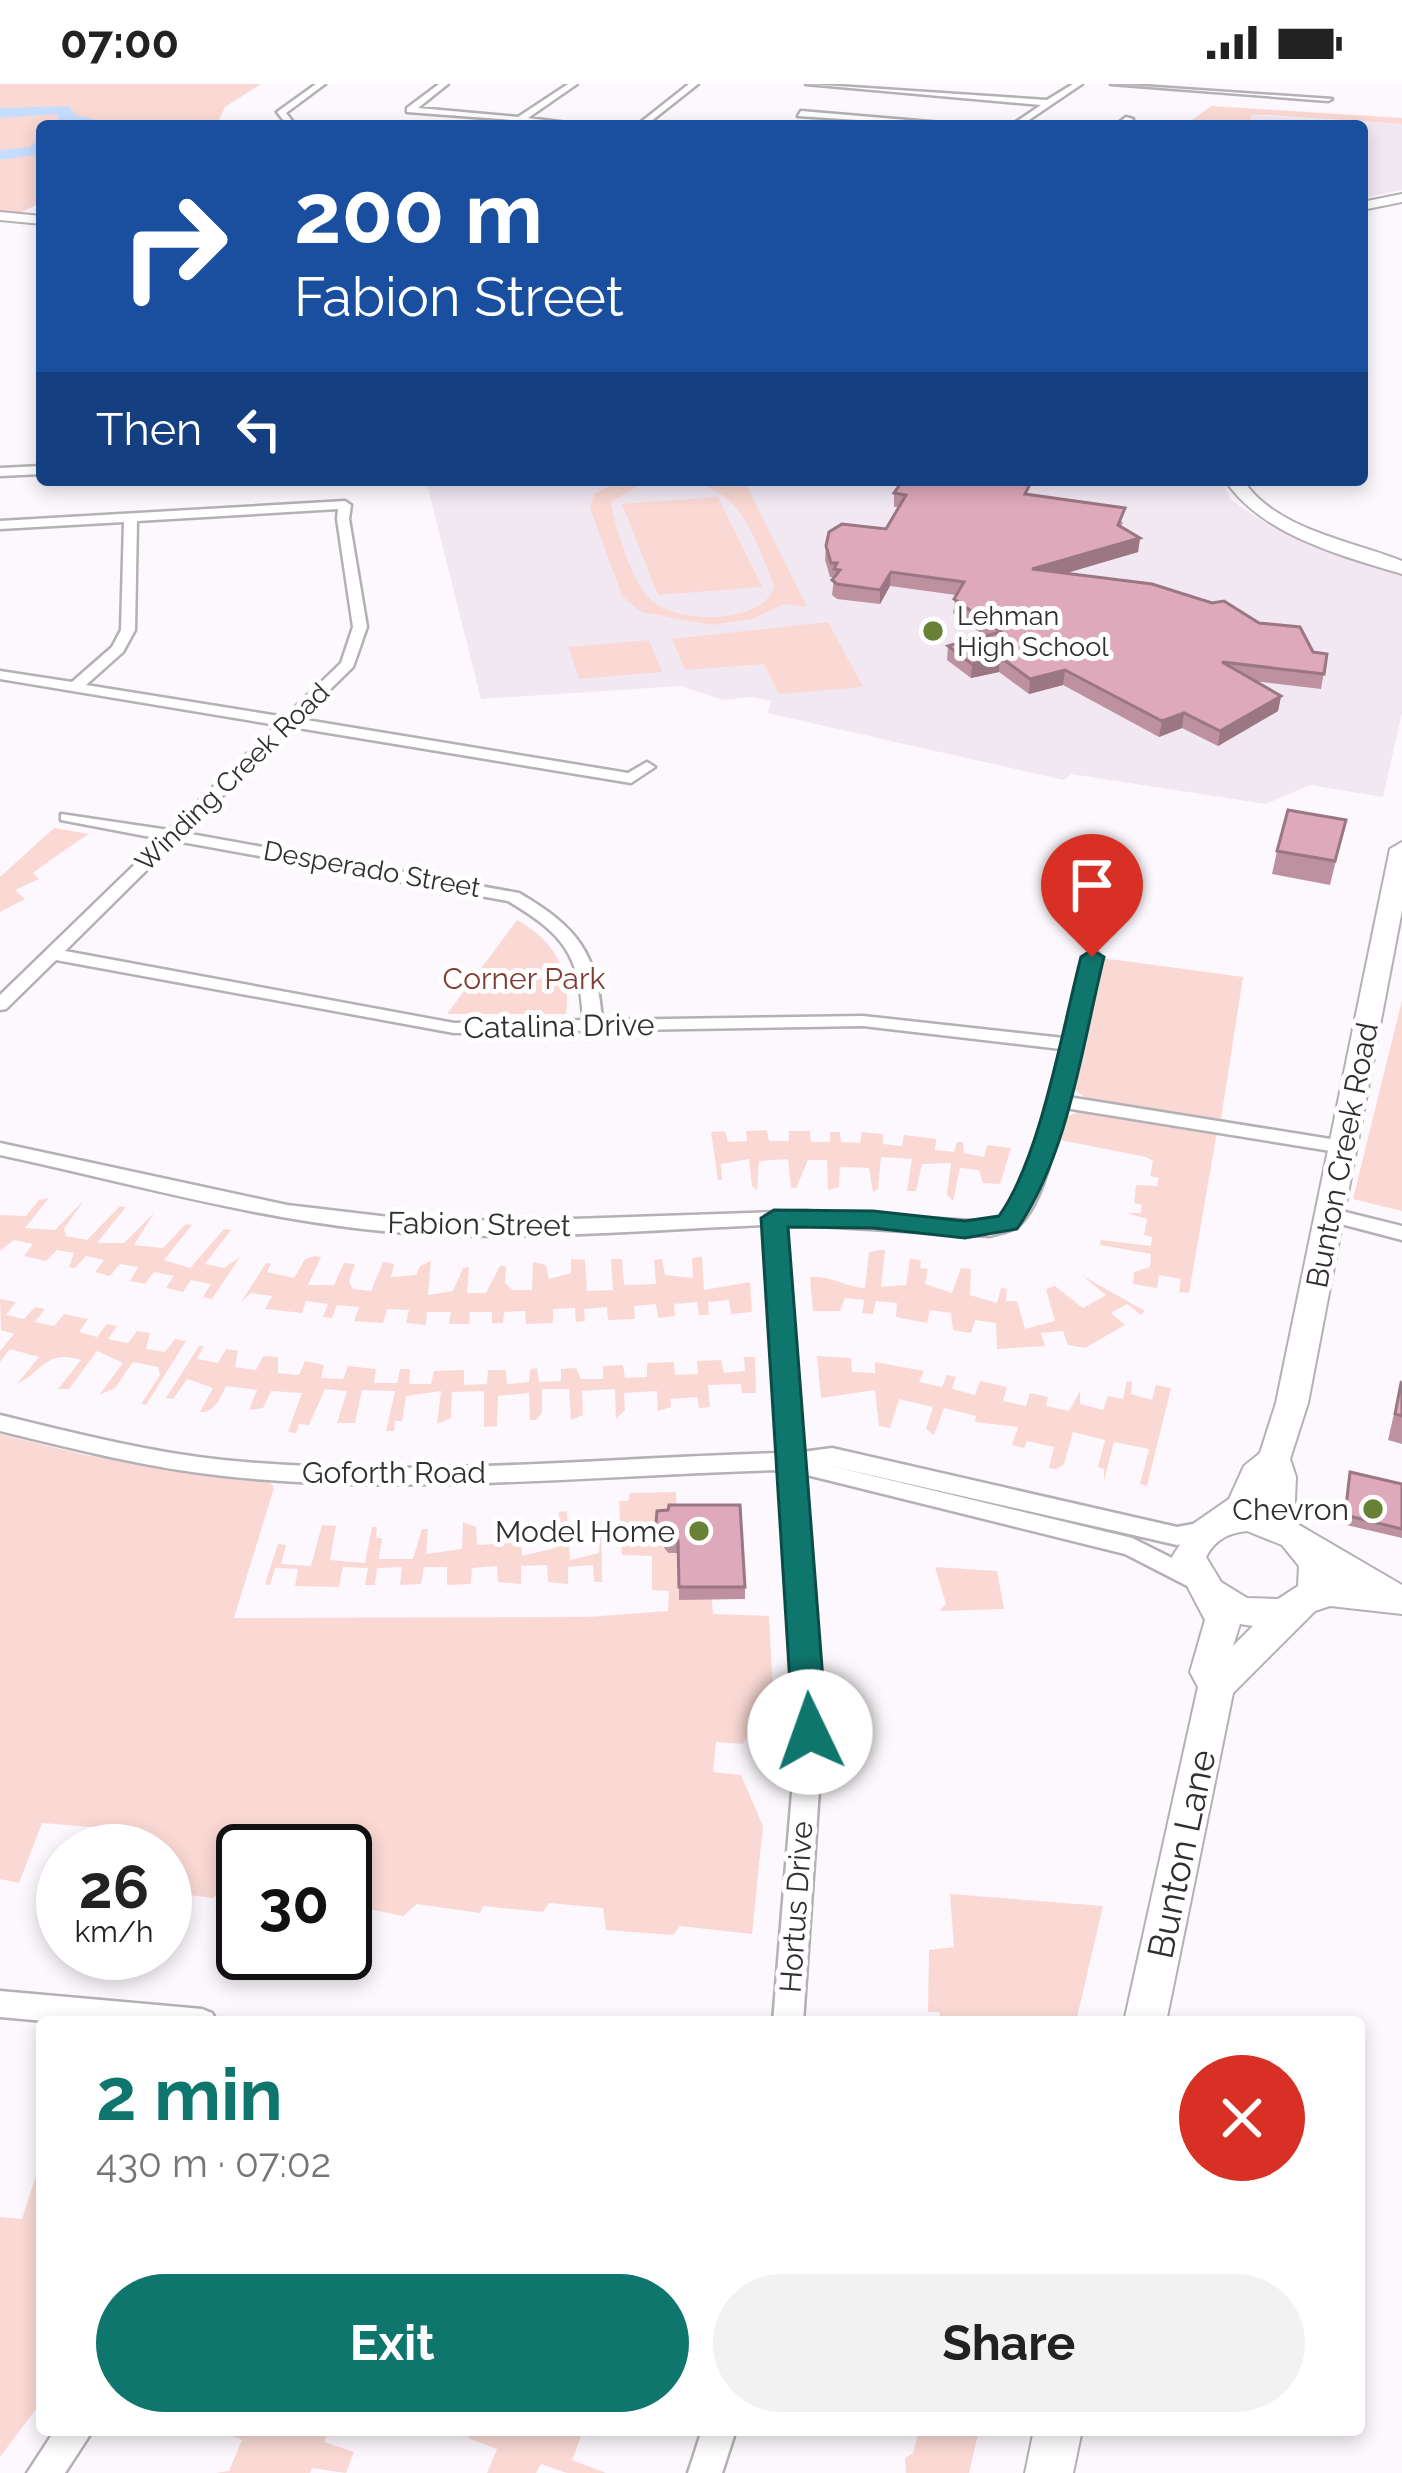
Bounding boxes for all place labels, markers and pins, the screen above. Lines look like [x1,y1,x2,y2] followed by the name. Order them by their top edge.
[957,600,1109,662] place label: Lehman High School
[920,618,946,644] marker: Lehman High School
[1041,834,1143,957] pin
[1232,1492,1349,1527] place label: Chevron
[1360,1496,1386,1522] marker: Chevron
[495,1514,675,1549] place label: Model Home
[686,1518,712,1544] marker: Model Home

